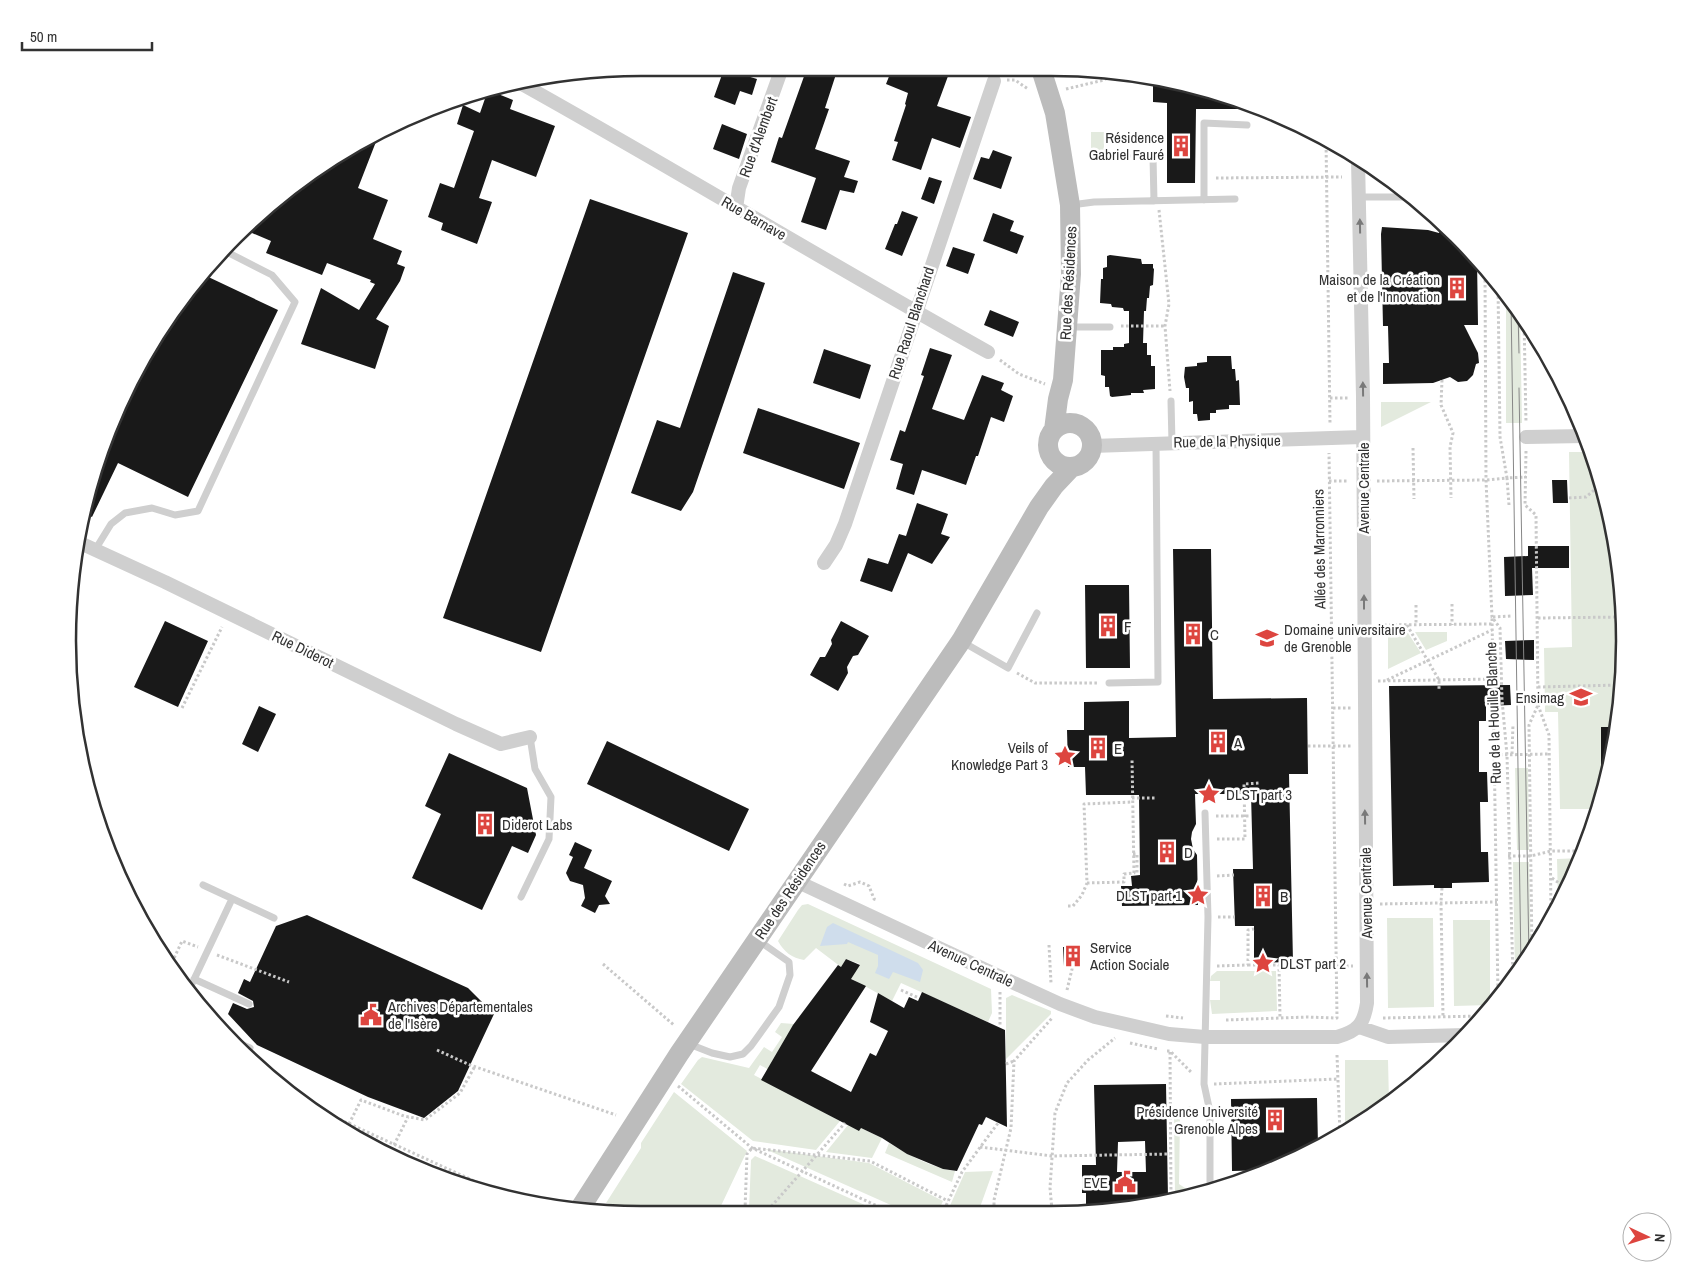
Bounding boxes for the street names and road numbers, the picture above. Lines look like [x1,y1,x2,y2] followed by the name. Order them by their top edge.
[734,93,782,180] street label: Rue d'Alembert
[718,191,790,245] street label: Rue Barnave
[1055,225,1081,341] street label: Rue des Résidences
[883,264,939,382] street label: Rue Raoul Blanchard
[1173,430,1281,452] street label: Rue de la Physique
[1353,442,1374,535] street label: Avenue Centrale
[1307,489,1331,610] street label: Allée des Marronniers
[269,625,338,673] street label: Rue Diderot
[1480,641,1506,784] street label: Rue de la Houille Blanche
[749,837,831,943] street label: Rue des Résidences
[1355,847,1377,940] street label: Avenue Centrale
[924,934,1017,992] street label: Avenue Centrale

